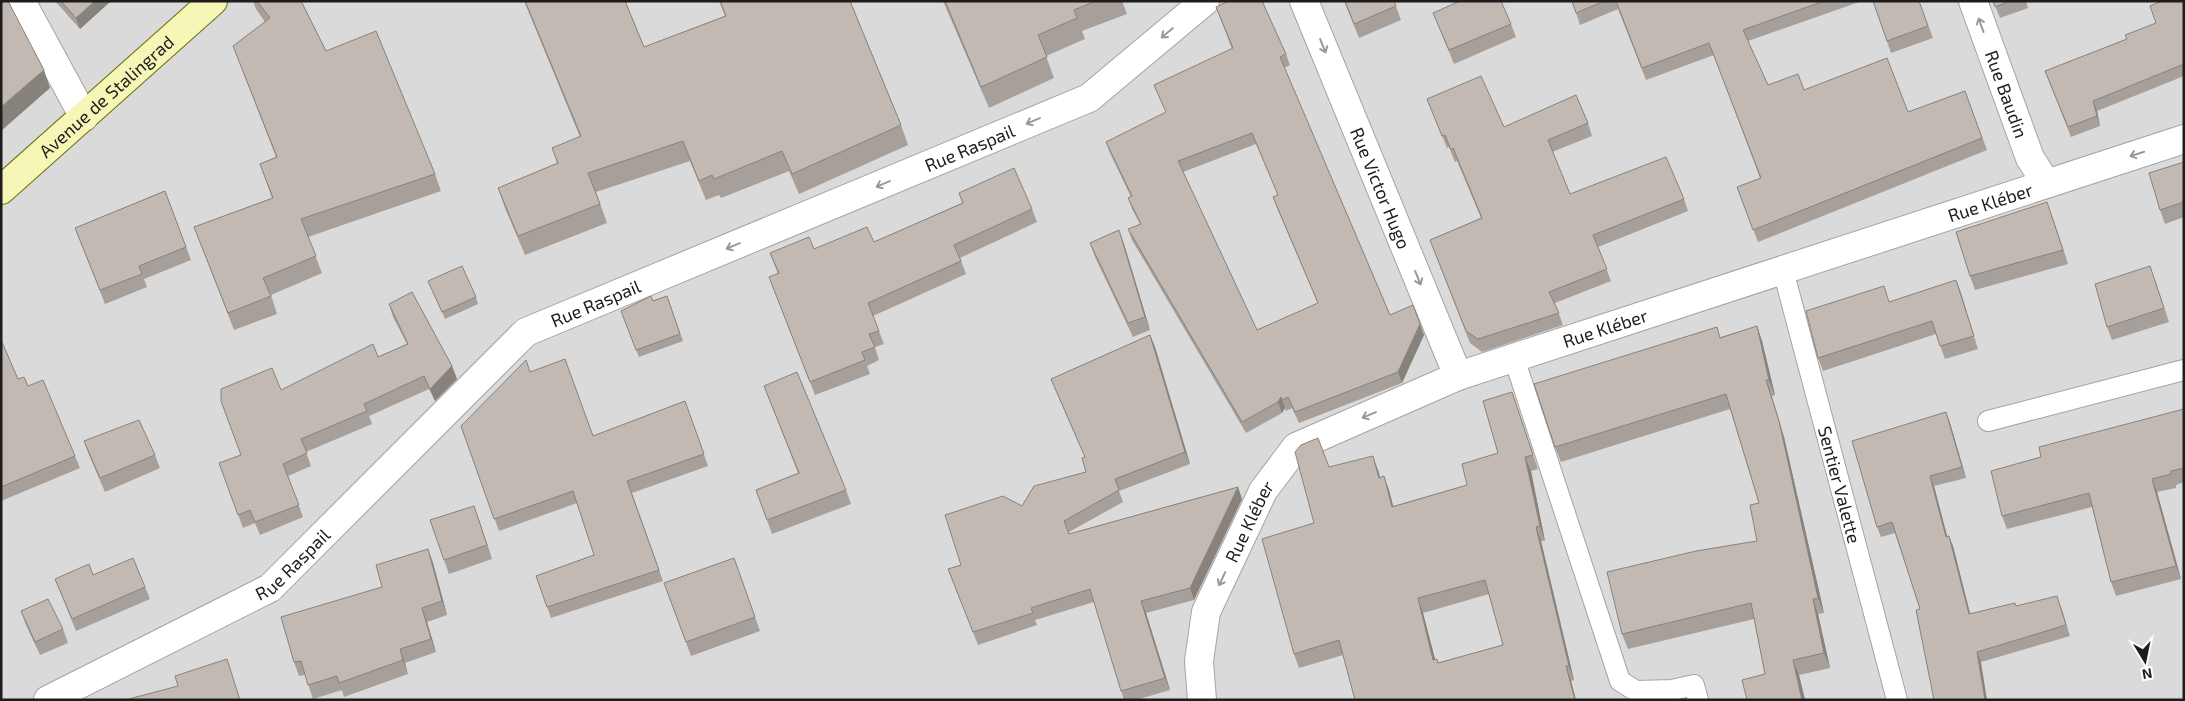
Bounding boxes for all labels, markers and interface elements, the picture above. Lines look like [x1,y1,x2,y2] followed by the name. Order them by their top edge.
[1976,18,1985,33] one-way arrow
[1161,27,1174,38] one-way arrow
[34,30,178,162] street label: Avenue de Stalingrad
[1319,38,1328,53] one-way arrow
[1981,47,2033,141] street label: Rue Baudin
[1026,117,1041,127] one-way arrow
[921,119,1018,176] street label: Rue Raspail
[1346,124,1415,252] street label: Rue Victor Hugo
[2130,149,2146,159] one-way arrow
[1945,178,2035,226] street label: Rue Kléber
[876,179,891,189] one-way arrow
[726,242,741,251] one-way arrow
[1414,270,1423,285] one-way arrow
[547,274,644,332] street label: Rue Raspail
[1560,304,1650,352] street label: Rue Kléber
[1362,411,1377,421] one-way arrow
[1814,424,1866,546] street label: Sentier Valette
[1220,476,1278,566] street label: Rue Kléber
[251,523,335,605] street label: Rue Raspail
[1216,571,1226,586] one-way arrow
[2120,636,2170,686] north arrow
[2141,665,2154,684] text: N

